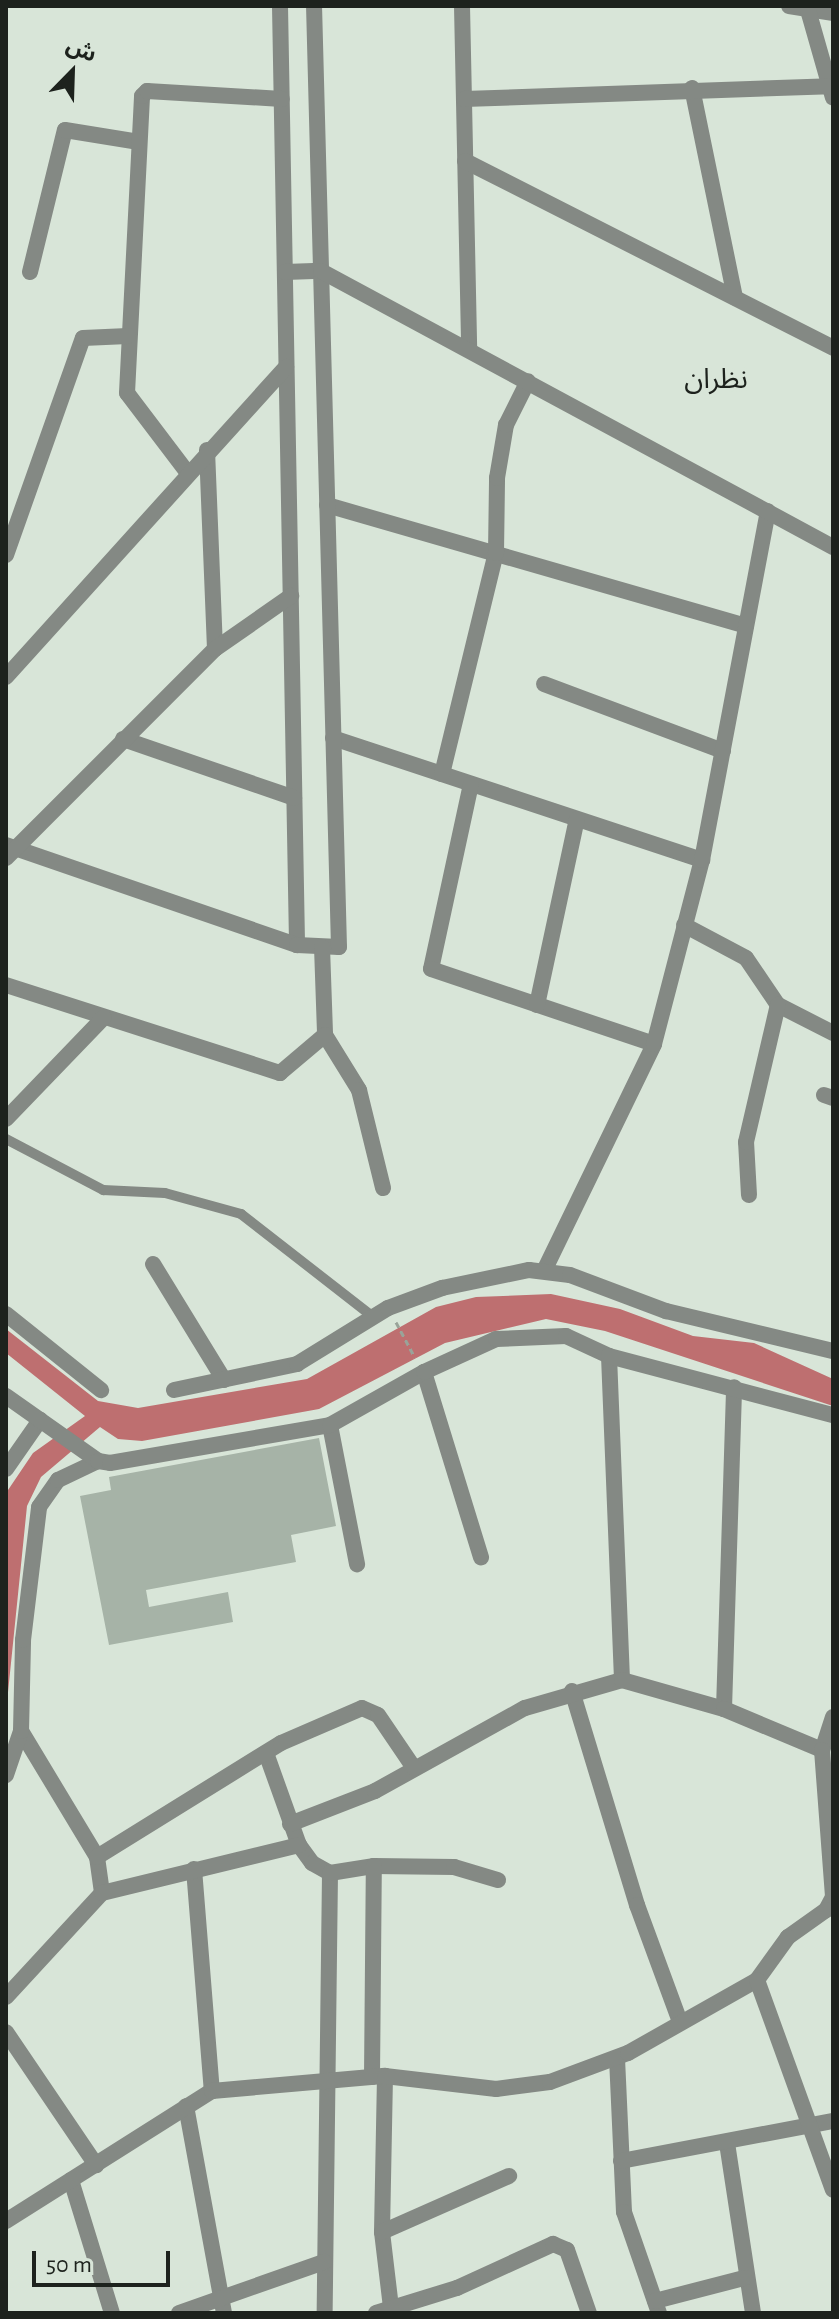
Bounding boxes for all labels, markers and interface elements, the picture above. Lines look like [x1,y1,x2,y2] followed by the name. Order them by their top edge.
[32,32,112,112] north arrow
[63,34,100,66] text: ش
[684,363,748,397] district label: نظران
[36,2235,174,2285] scale bar
[46,2253,92,2277] text: 50 m

